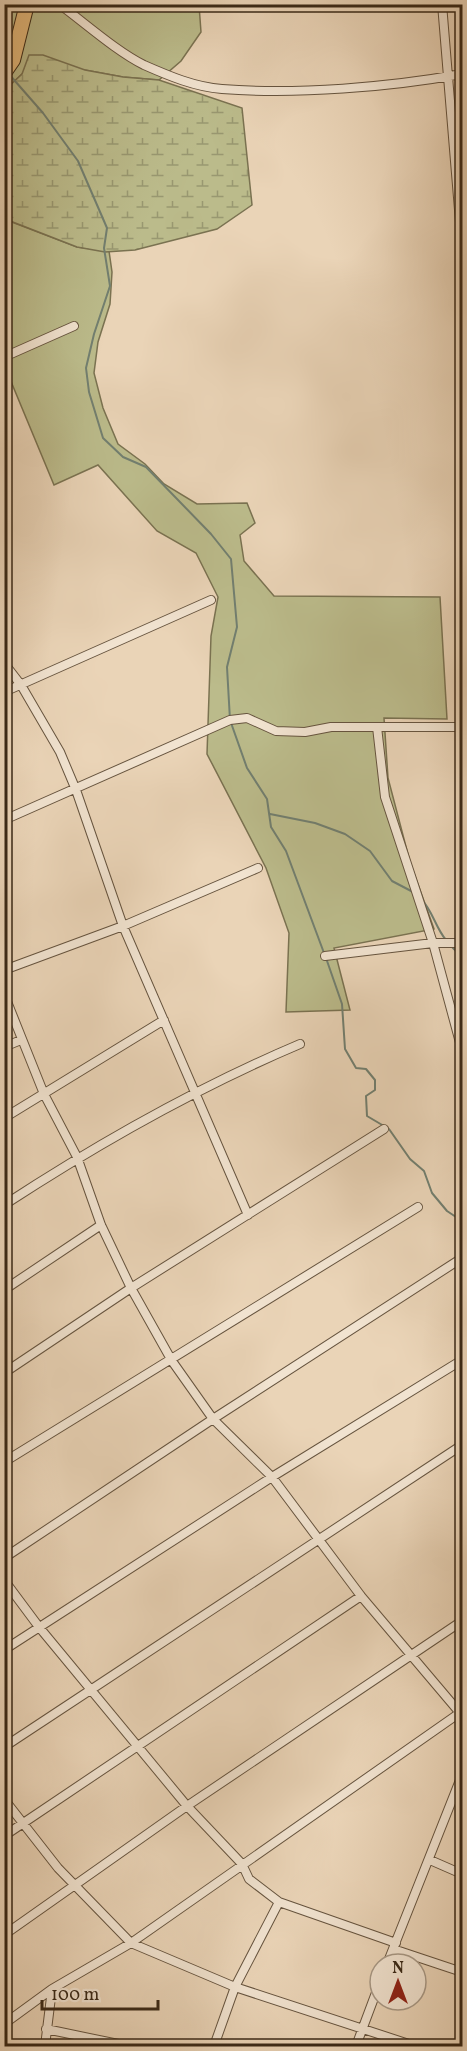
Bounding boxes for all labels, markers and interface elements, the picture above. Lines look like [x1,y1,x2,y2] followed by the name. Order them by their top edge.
[368,1952,428,2012] north arrow
[392,1958,404,1980] text: N
[42,1973,158,2011] scale bar
[51,1983,100,2008] text: 100 m

